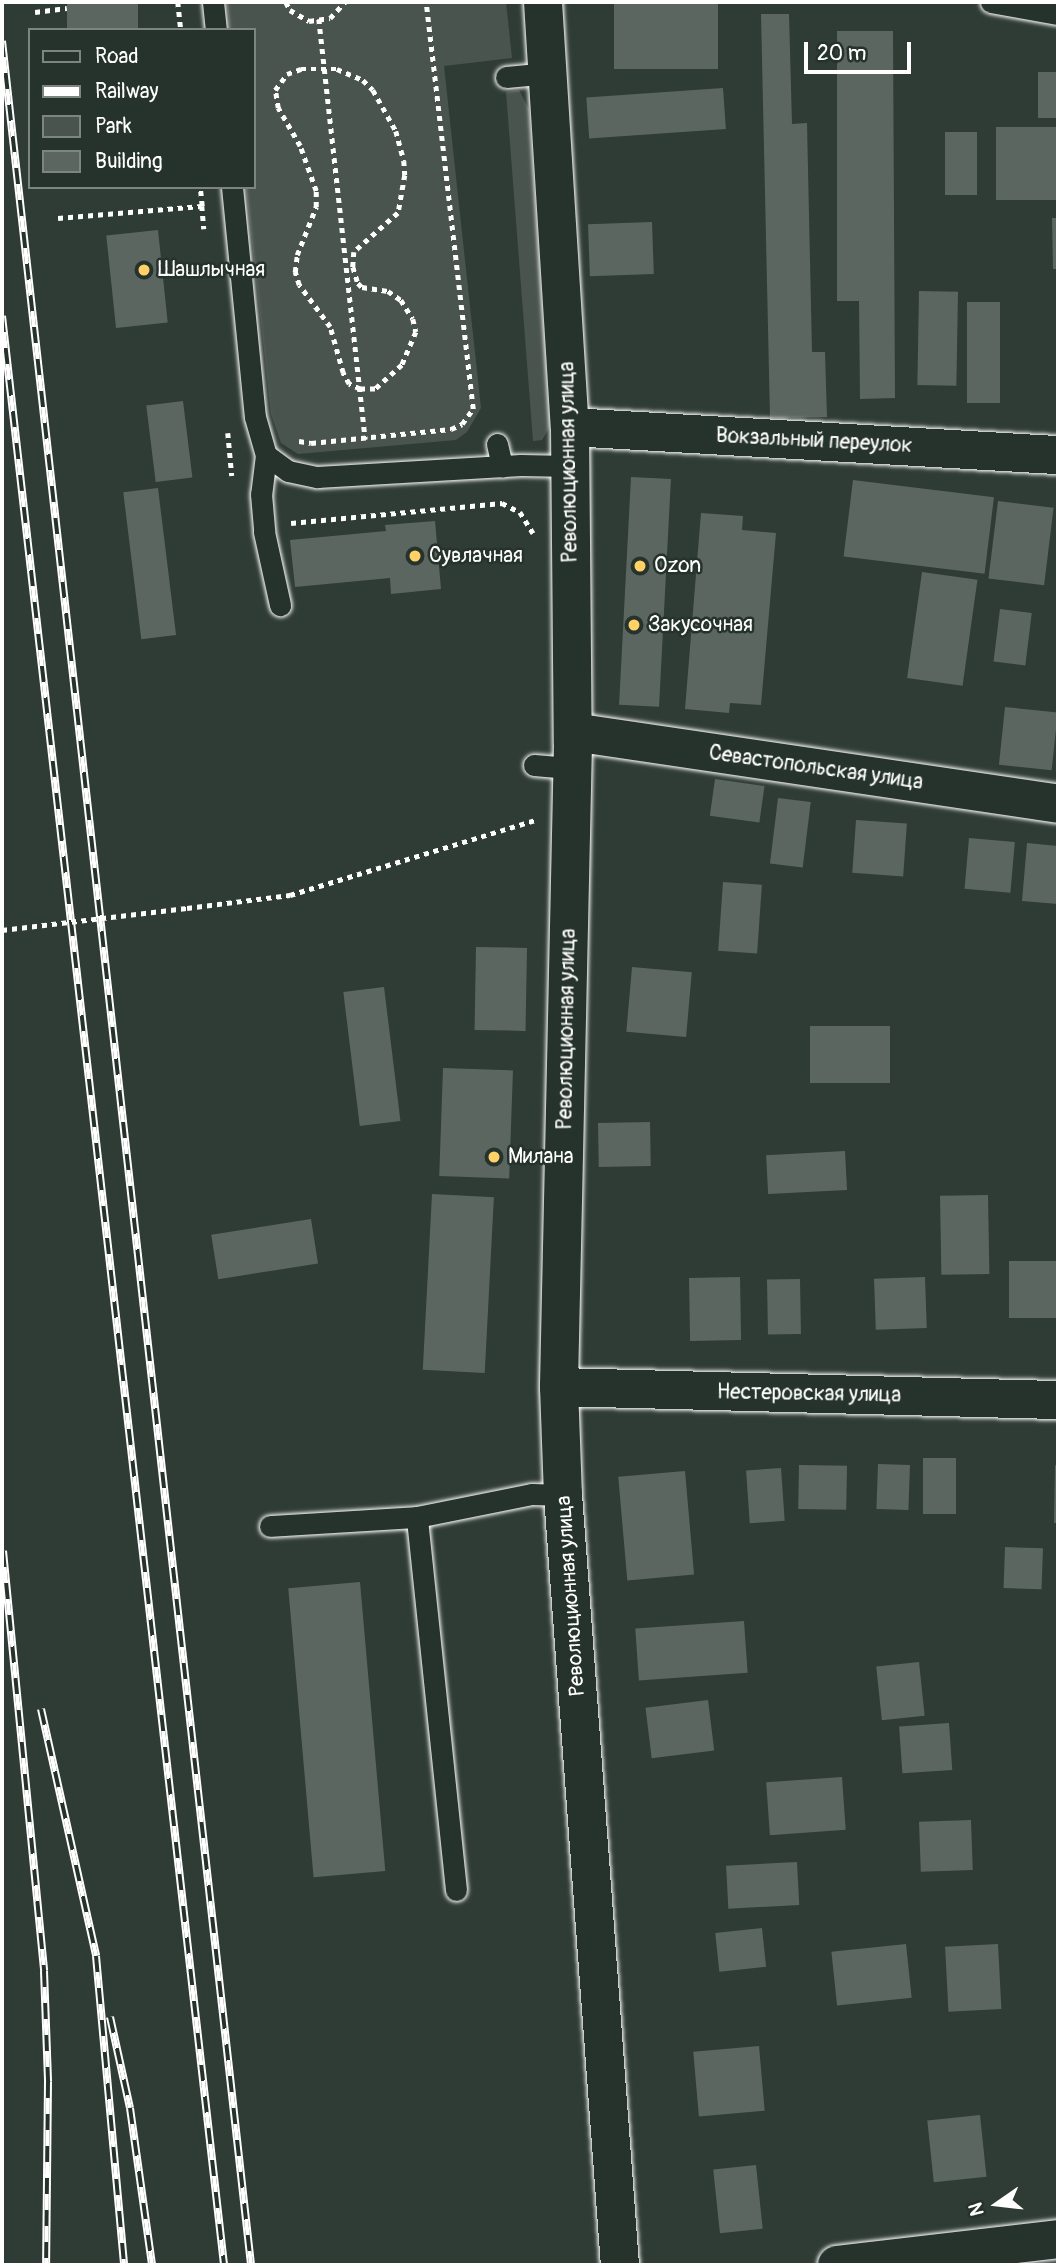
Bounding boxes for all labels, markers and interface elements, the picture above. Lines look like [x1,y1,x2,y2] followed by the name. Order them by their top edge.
[28,28,256,189] legend
[808,28,915,72] scale bar
[817,40,866,67] text: 20 m
[95,43,139,70] text: Road
[95,78,159,105] text: Railway
[95,113,132,140] text: Park
[95,148,162,175] text: Building
[158,257,265,283] place label: Шашлычная
[136,262,152,278] marker: Шашлычная
[555,361,583,563] street label: Революционная улица
[715,423,913,459] street label: Вокзальный переулок
[429,543,523,569] place label: Сувлачная
[407,548,423,564] marker: Сувлачная
[654,553,701,579] place label: Ozon
[632,558,648,574] marker: Ozon
[648,612,753,638] place label: Закусочная
[626,617,642,633] marker: Закусочная
[707,740,925,796] street label: Севастопольская улица
[553,928,581,1130] street label: Революционная улица
[508,1144,574,1170] place label: Милана
[486,1149,502,1165] marker: Милана
[717,1380,901,1408] street label: Нестеровская улица
[551,1495,591,1697] street label: Революционная улица
[962,2169,1032,2239] north arrow
[963,2200,990,2218] text: N

